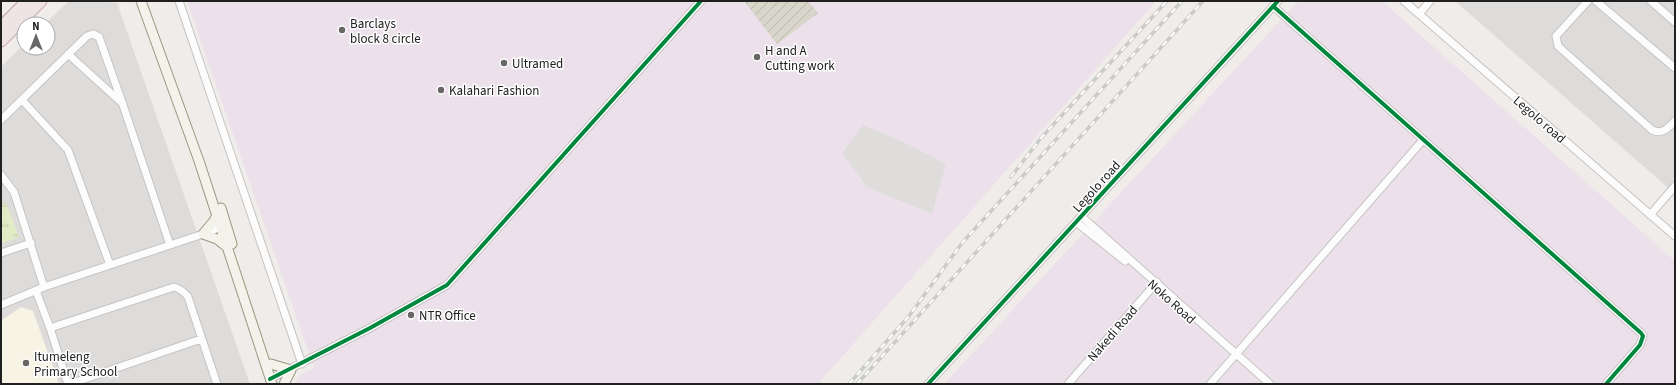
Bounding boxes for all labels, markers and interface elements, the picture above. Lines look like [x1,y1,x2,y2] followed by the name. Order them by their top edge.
[350,15,421,48] place label: Barclays block 8 circle
[16,16,56,56] north arrow
[32,19,40,34] text: N
[337,25,347,35] marker: Barclays block 8 circle
[765,42,835,75] place label: H and A Cutting work
[752,52,762,62] marker: H and A Cutting work
[512,55,563,73] place label: Ultramed
[499,58,509,68] marker: Ultramed
[449,82,539,100] place label: Kalahari Fashion
[436,85,446,95] marker: Kalahari Fashion
[1509,92,1569,148] street label: Legolo road
[1069,157,1125,216] street label: Legolo road
[1143,275,1199,328] street label: Noko Road
[1083,302,1142,365] street label: Nakedi Road
[419,307,476,325] place label: NTR Office
[406,310,416,320] marker: NTR Office
[34,348,117,381] place label: Itumeleng Primary School
[21,358,31,368] marker: Itumeleng Primary School

